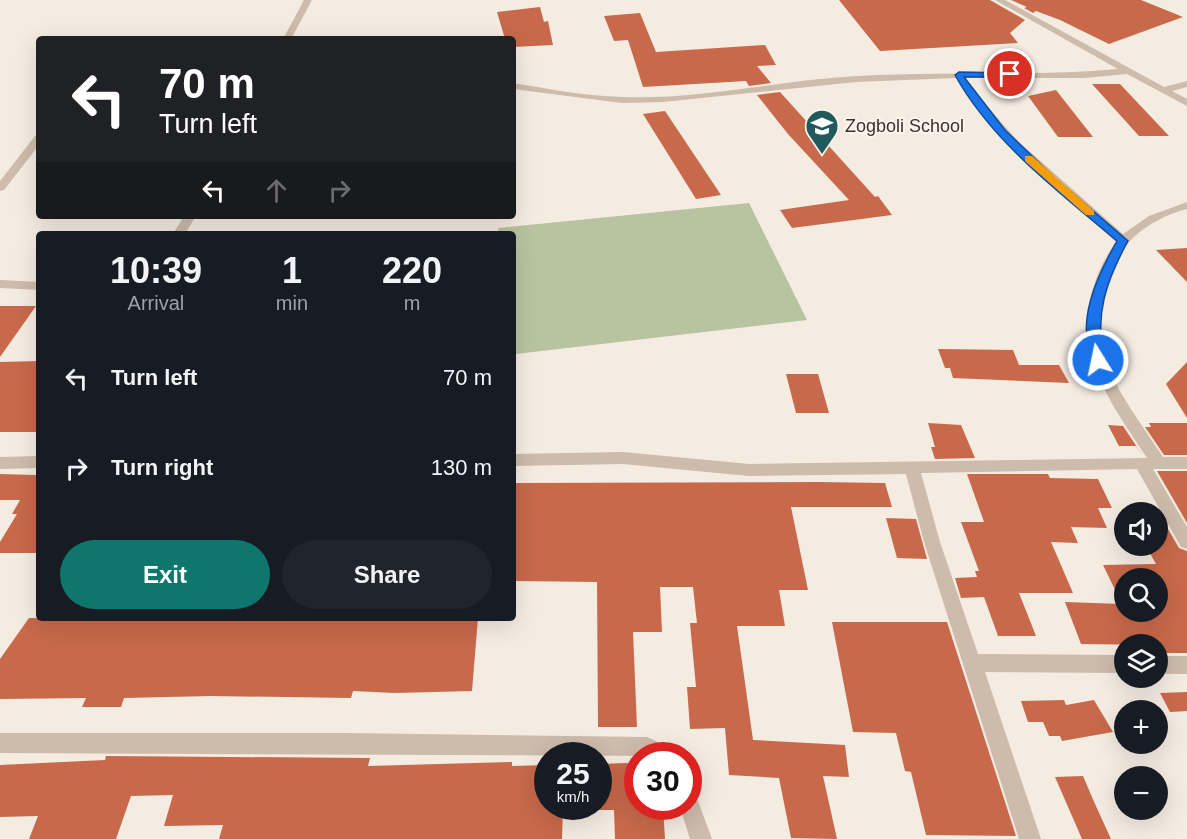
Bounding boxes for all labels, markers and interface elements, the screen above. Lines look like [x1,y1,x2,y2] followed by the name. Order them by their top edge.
[984,48,1035,99] pin
[993,57,1026,90] icon: arrive
[60,60,138,138] icon: left
[159,60,255,107] text: 70 m
[804,108,840,155] school or university icon: Zogboli School
[159,109,257,139] text: Turn left
[845,116,964,136] place label: Zogboli School
[197,174,230,207] icon: left
[260,174,293,207] icon: ahead
[323,174,356,207] icon: right
[110,250,202,291] text: 10:39
[282,250,302,291] text: 1
[382,250,442,291] text: 220
[128,292,184,314] text: Arrival
[276,292,308,314] text: min
[404,292,420,314] text: m
[1066,328,1130,392] position arrow
[60,362,93,395] icon: left
[111,365,197,390] text: Turn left
[443,365,492,390] text: 70 m
[60,452,93,485] icon: right
[111,455,213,480] text: Turn right
[431,455,492,480] text: 130 m
[1114,502,1168,820] map controls
[1114,502,1168,556] button: sound
[60,540,270,609] button: Exit
[282,540,492,609] button: Share
[1114,568,1168,622] button: search
[1114,634,1168,688] button: layers
[1114,700,1168,754] button: +
[624,742,702,820] speed limit sign: 30
[556,757,590,790] text: 25
[1114,766,1168,820] button: −
[557,788,589,805] text: km/h

